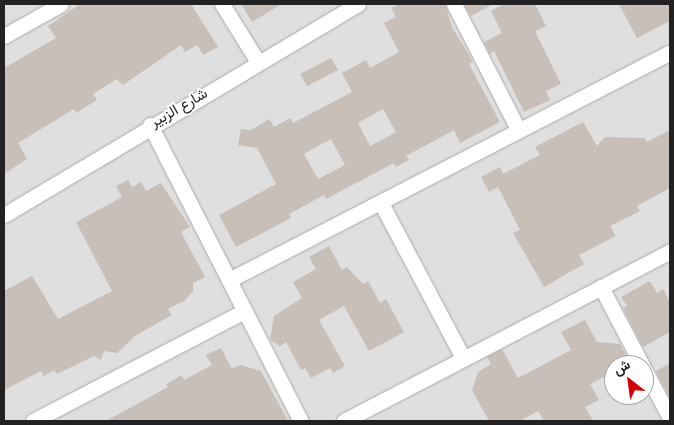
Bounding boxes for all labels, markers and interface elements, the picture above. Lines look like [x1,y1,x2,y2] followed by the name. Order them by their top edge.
[147,84,211,132] street label: شارع الزبير
[604,355,654,405] north arrow
[610,356,633,379] text: ش

